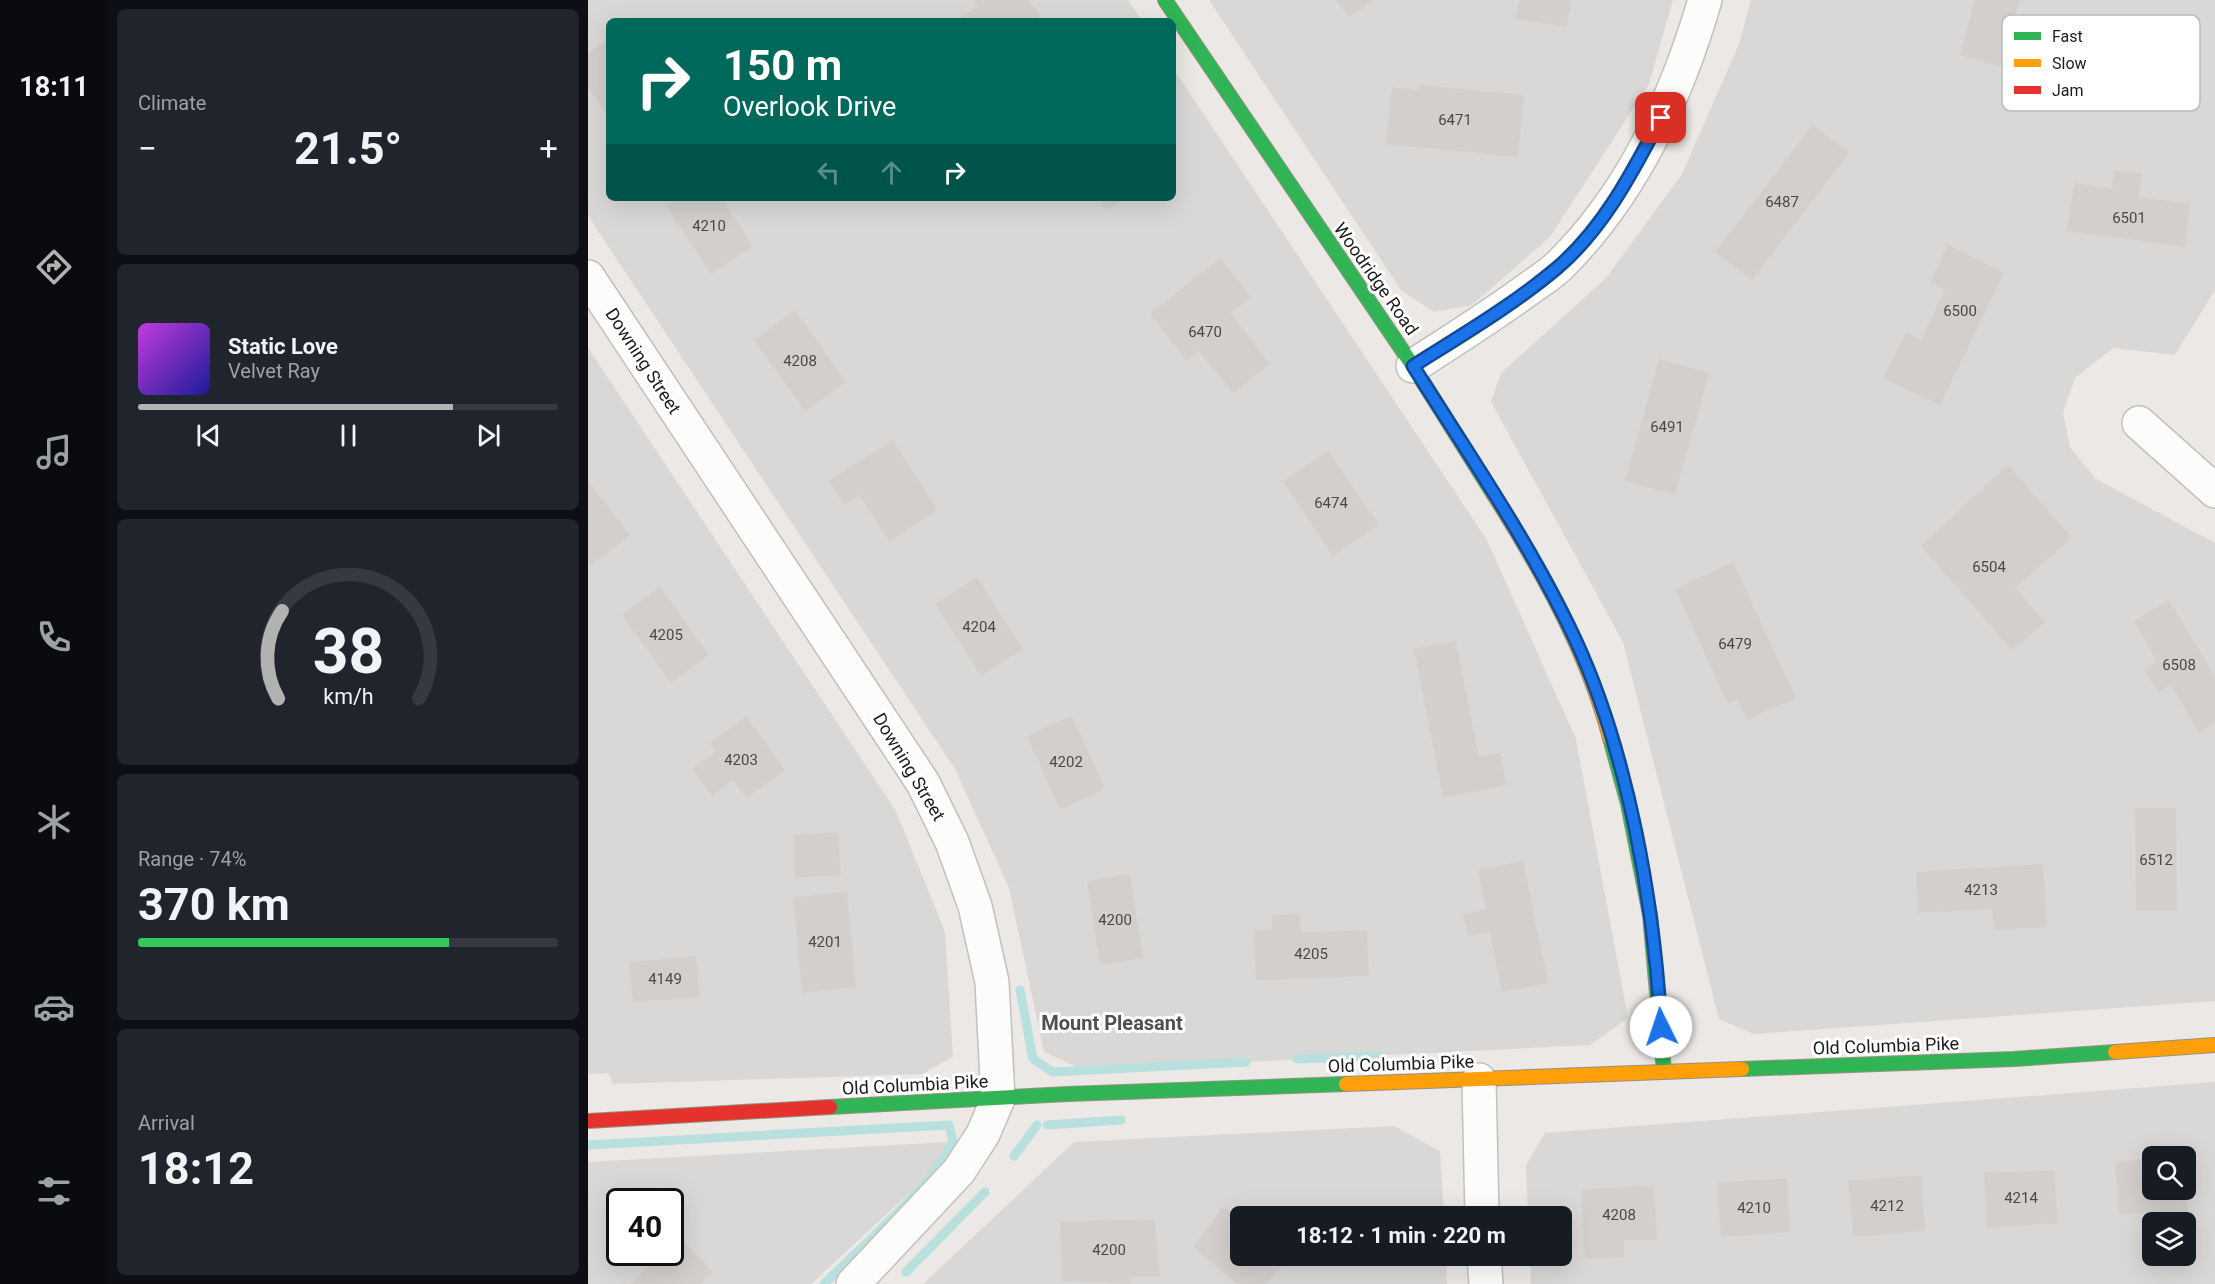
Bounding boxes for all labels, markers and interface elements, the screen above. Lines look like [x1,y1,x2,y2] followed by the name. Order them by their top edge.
[2002,15,2200,111] legend
[2052,27,2083,46] text: Fast
[723,41,842,90] text: 150 m
[624,42,702,120] icon: right
[2052,54,2087,73] text: Slow
[19,71,89,103] text: 18:11
[2052,81,2084,100] text: Jam
[138,91,206,115] text: Climate
[723,91,896,123] text: Overlook Drive
[1635,92,1686,143] pin
[1644,101,1677,134] icon: arrive
[1438,111,1472,129] house number: 6471
[294,122,402,175] text: 21.5°
[138,129,157,168] text: −
[539,129,558,168] text: +
[812,156,845,189] icon: left
[875,156,908,189] icon: ahead
[938,156,971,189] icon: right
[1765,193,1799,211] house number: 6487
[2112,209,2146,227] house number: 6501
[692,217,726,235] house number: 4210
[1330,218,1423,339] street label: Woodridge Road
[33,246,75,288] icon: directions
[1943,302,1977,320] house number: 6500
[601,304,685,418] street label: Downing Street
[1188,323,1222,341] house number: 6470
[228,334,338,359] text: Static Love
[783,352,817,370] house number: 4208
[228,359,320,383] text: Velvet Ray
[1650,418,1684,436] house number: 6491
[192,419,225,452] icon: previous
[332,419,365,452] icon: pause
[472,419,505,452] icon: next
[33,431,75,473] icon: music
[1314,494,1348,512] house number: 6474
[1972,558,2006,576] house number: 6504
[312,615,384,688] text: 38
[33,616,75,658] icon: phone
[962,618,996,636] house number: 4204
[649,626,683,644] house number: 4205
[1718,635,1752,653] house number: 6479
[2162,656,2196,674] house number: 6508
[323,684,373,709] text: km/h
[869,709,950,824] street label: Downing Street
[724,751,758,769] house number: 4203
[1049,753,1083,771] house number: 4202
[33,801,75,843] icon: climate
[138,847,246,871] text: Range · 74%
[2139,851,2173,869] house number: 6512
[138,878,290,931] text: 370 km
[1964,881,1998,899] house number: 4213
[1098,911,1132,929] house number: 4200
[808,933,842,951] house number: 4201
[1294,945,1328,963] house number: 4205
[648,970,682,988] house number: 4149
[33,986,75,1028] icon: car
[1629,995,1693,1059] position arrow
[1041,1011,1183,1035] district label: Mount Pleasant
[1812,1032,1960,1059] street label: Old Columbia Pike
[1327,1050,1475,1077] street label: Old Columbia Pike
[841,1070,989,1099] street label: Old Columbia Pike
[138,1111,195,1135] text: Arrival
[138,1142,254,1195] text: 18:12
[2142,1146,2196,1266] map controls
[2142,1146,2196,1200] button: search
[33,1170,75,1212] icon: filters
[606,1188,684,1266] speed limit sign: 40
[2004,1189,2038,1207] house number: 4214
[1870,1197,1904,1215] house number: 4212
[1737,1199,1771,1217] house number: 4210
[1602,1206,1636,1224] house number: 4208
[2142,1212,2196,1266] button: layers
[1296,1223,1506,1248] text: 18:12 · 1 min · 220 m
[1092,1241,1126,1259] house number: 4200

